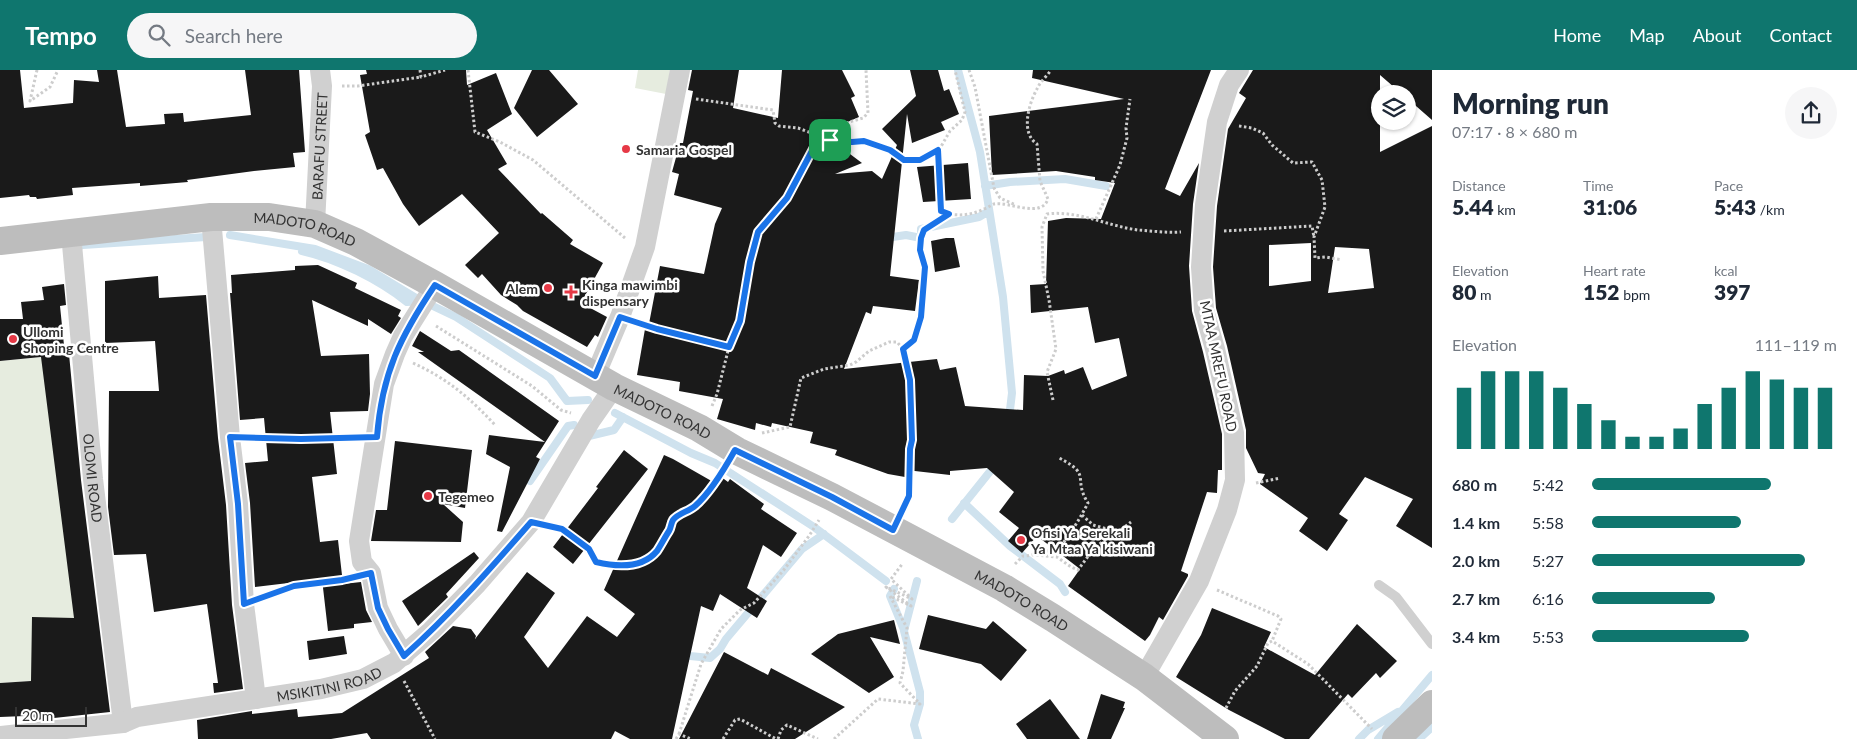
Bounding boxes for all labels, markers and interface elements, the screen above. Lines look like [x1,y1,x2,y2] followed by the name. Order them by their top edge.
[127,13,477,58] search box
[25,21,97,50] text: Tempo
[145,21,173,49] icon: search
[185,24,283,47] text: Search here
[1553,24,1601,46] text: Home
[1629,24,1665,46] text: Map
[1693,24,1742,46] text: About
[1770,24,1832,46] text: Contact
[1371,85,1416,130] map controls
[1371,85,1416,130] button: layers
[1452,86,1609,120] text: Morning run
[1785,87,1837,139] button: share
[308,91,330,200] street label: BARAFU STREET
[809,119,851,161] pin
[1452,122,1577,141] text: 07:17 · 8 × 680 m
[816,126,844,154] icon: arrive
[636,141,732,158] place label: Samaria Gospel
[620,143,632,155] marker: Samaria Gospel
[1452,177,1506,194] text: Distance
[1583,177,1614,194] text: Time
[1714,177,1743,194] text: Pace
[1452,194,1494,219] text: 5.44
[1583,194,1637,219] text: 31:06
[1714,194,1756,219] text: 5:43
[1494,201,1516,218] text: km
[1756,201,1785,218] text: /km
[253,208,359,250] street label: MADOTO ROAD
[1452,262,1509,279] text: Elevation
[1583,262,1646,279] text: Heart rate
[1714,262,1738,279] text: kcal
[582,276,678,309] place label: Kinga mawimbi dispensary
[1452,279,1476,304] text: 80
[1583,279,1620,304] text: 152
[1714,279,1751,304] text: 397
[505,280,538,297] place label: Alem
[542,282,554,294] marker: Alem
[564,285,578,299] marker: Kinga mawimbi dispensary
[1476,286,1491,303] text: m
[1620,286,1650,303] text: bpm
[1197,299,1241,433] street label: MTAA MREFU ROAD
[23,323,119,356] place label: Ullomi Shoping Centre
[7,333,19,345] marker: Ullomi Shoping Centre
[1452,335,1517,354] text: Elevation
[1755,335,1837,354] text: 111–119 m
[611,380,715,442] street label: MADOTO ROAD
[80,433,107,523] street label: OLOMI ROAD
[1452,475,1497,494] text: 680 m
[1532,475,1564,494] text: 5:42
[438,488,494,505] place label: Tegemeo
[422,490,434,502] marker: Tegemeo
[1452,513,1500,532] text: 1.4 km
[1532,513,1564,532] text: 5:58
[1030,524,1153,557] place label: Ofisi Ya Serekali Ya Mtaa Ya kisiwani
[1015,534,1027,546] marker: Ofisi Ya Serekali Ya Mtaa Ya kisiwani
[1452,551,1500,570] text: 2.0 km
[1532,551,1564,570] text: 5:27
[972,566,1072,634] street label: MADOTO ROAD
[1452,589,1500,608] text: 2.7 km
[1532,589,1564,608] text: 6:16
[1452,627,1500,646] text: 3.4 km
[1532,627,1564,646] text: 5:53
[275,662,384,704] street label: MSIKITINI ROAD
[15,704,88,727] scale bar
[22,707,53,724] text: 20 m

